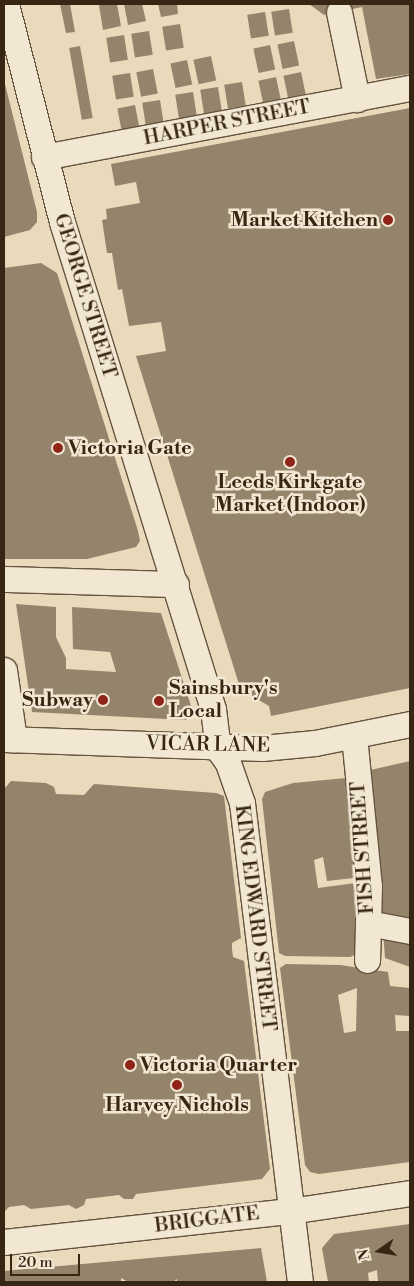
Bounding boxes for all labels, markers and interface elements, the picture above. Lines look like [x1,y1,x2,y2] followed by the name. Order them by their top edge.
[141,95,313,151] street label: HARPER STREET
[231,208,378,232] place label: Market Kitchen
[49,211,121,381] street label: GEORGE STREET
[382,214,394,226] marker: Market Kitchen
[68,436,192,460] place label: Victoria Gate
[52,442,64,454] marker: Victoria Gate
[284,456,296,468] marker: Leeds Kirkgate Market (Indoor)
[215,470,365,517] place label: Leeds Kirkgate Market (Indoor)
[169,677,278,724] place label: Sainsbury's Local
[22,688,93,712] place label: Subway
[97,694,109,706] marker: Subway
[153,695,165,707] marker: Sainsbury's Local
[146,732,270,758] street label: VICAR LANE
[346,781,380,915] street label: FISH STREET
[229,803,281,1033] street label: KING EDWARD STREET
[140,1053,297,1077] place label: Victoria Quarter
[124,1059,136,1071] marker: Victoria Quarter
[171,1079,183,1091] marker: Harvey Nichols
[105,1093,249,1117] place label: Harvey Nichols
[153,1202,261,1238] street label: BRIGGATE
[354,1226,404,1276] north arrow
[12,1244,82,1276] scale bar
[354,1247,374,1262] text: N
[18,1253,53,1272] text: 20 m

